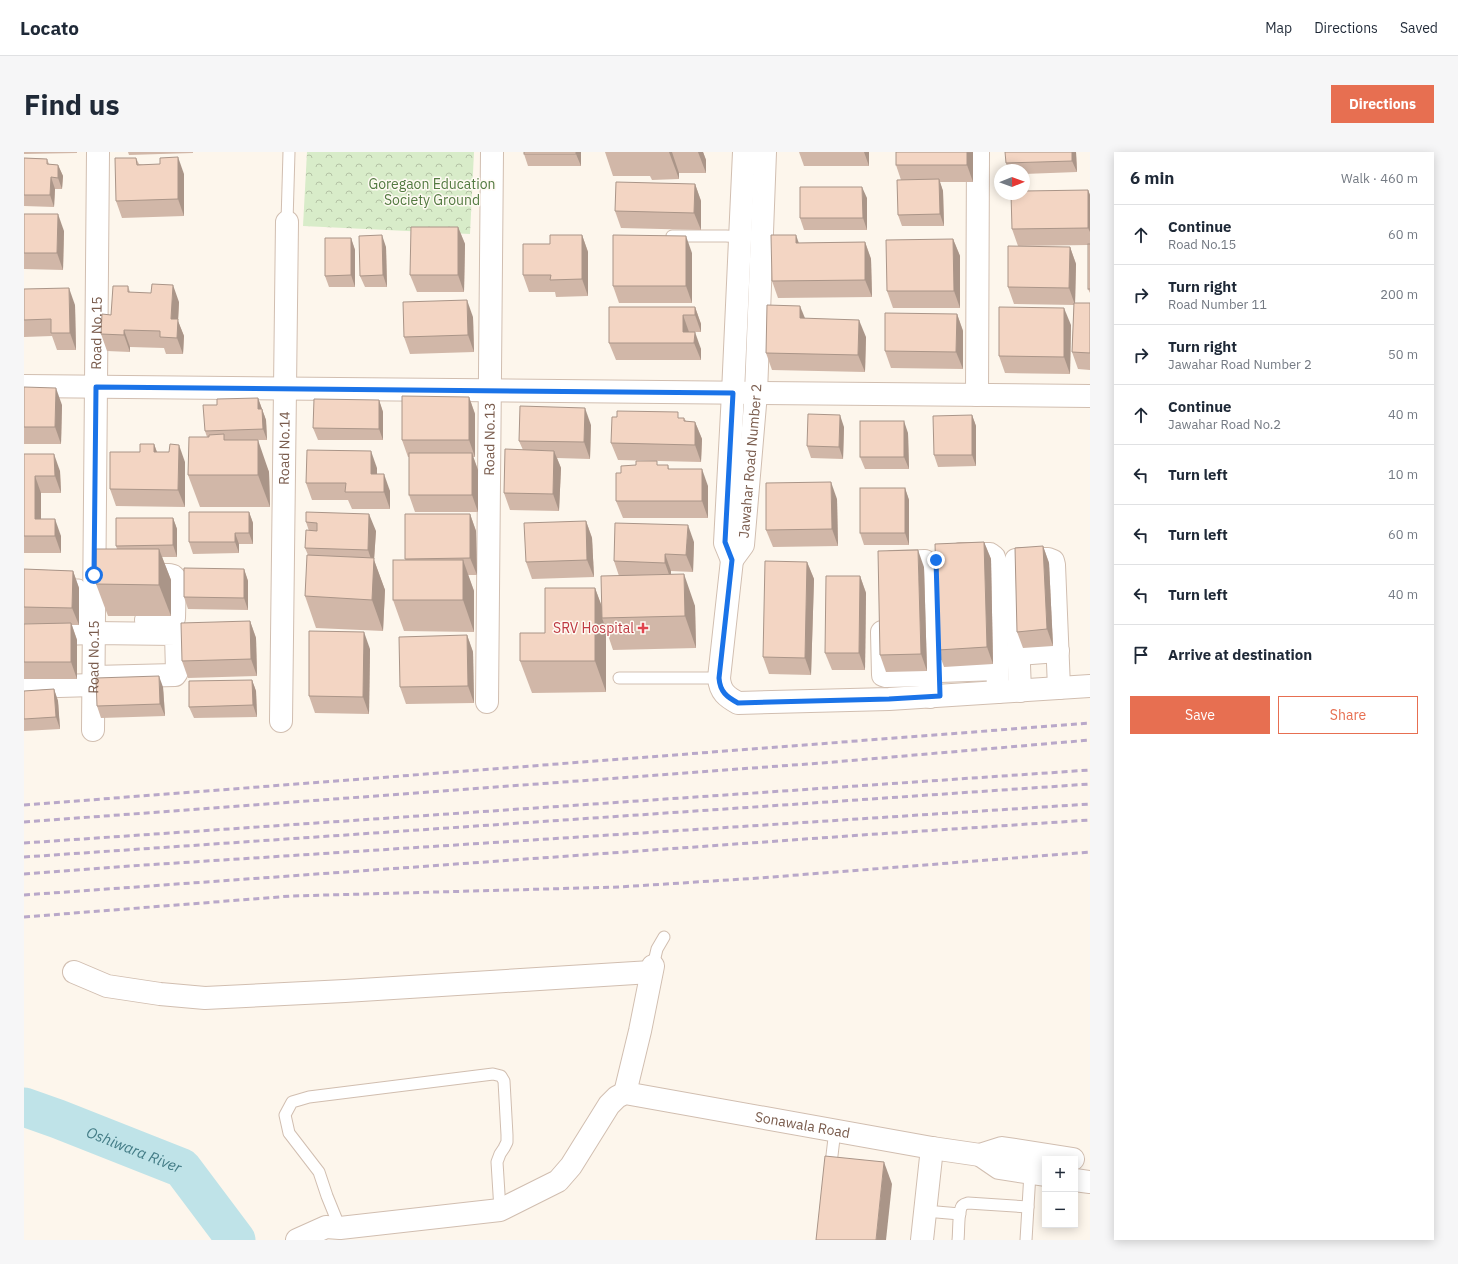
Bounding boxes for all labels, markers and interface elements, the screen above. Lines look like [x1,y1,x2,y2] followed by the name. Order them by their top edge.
[20,16,79,40] text: Locato
[1265,19,1292,37] text: Map
[1314,19,1378,37] text: Directions
[1400,19,1438,37] text: Saved
[1331,85,1434,123] button: Directions
[24,86,120,123] text: Find us
[994,164,1030,200] north arrow
[1130,167,1174,189] text: 6 min
[1341,170,1418,187] text: Walk · 460 m
[368,175,496,209] park label: Goregaon Education Society Ground
[1168,217,1232,236] text: Continue
[1130,224,1152,246] icon: ahead
[1388,226,1418,243] text: 60 m
[1168,236,1236,253] text: Road No.15
[1168,277,1237,296] text: Turn right
[1130,284,1152,306] icon: right
[1380,286,1418,303] text: 200 m
[87,296,106,370] street label: Road No.15
[1168,296,1267,313] text: Road Number 11
[1168,337,1237,356] text: Turn right
[1130,344,1152,366] icon: right
[1388,346,1418,363] text: 50 m
[1168,356,1312,373] text: Jawahar Road Number 2
[735,383,765,539] street label: Jawahar Road Number 2
[1168,397,1232,416] text: Continue
[480,402,499,476] street label: Road No.13
[1130,404,1152,426] icon: ahead
[1388,406,1418,423] text: 40 m
[275,411,294,485] street label: Road No.14
[1168,416,1281,433] text: Jawahar Road No.2
[1130,464,1152,486] icon: left
[1168,465,1228,484] text: Turn left
[1388,466,1418,483] text: 10 m
[1130,524,1152,546] icon: left
[1168,525,1228,544] text: Turn left
[1388,526,1418,543] text: 60 m
[927,551,945,569] route end
[85,566,103,584] route start
[1130,584,1152,606] icon: left
[1168,585,1228,604] text: Turn left
[1388,586,1418,603] text: 40 m
[553,619,634,637] place label: SRV Hospital
[84,620,103,694] street label: Road No.15
[637,622,649,634] marker: SRV Hospital
[1130,644,1152,666] icon: arrive
[1168,645,1312,664] text: Arrive at destination
[1130,696,1270,734] button: Save
[1278,696,1418,734] button: Share
[754,1107,852,1142] street label: Sonawala Road
[84,1122,185,1177] water label: Oshiwara River
[1042,1156,1078,1228] map controls
[1042,1156,1078,1192] button: +
[1042,1192,1078,1228] button: −

